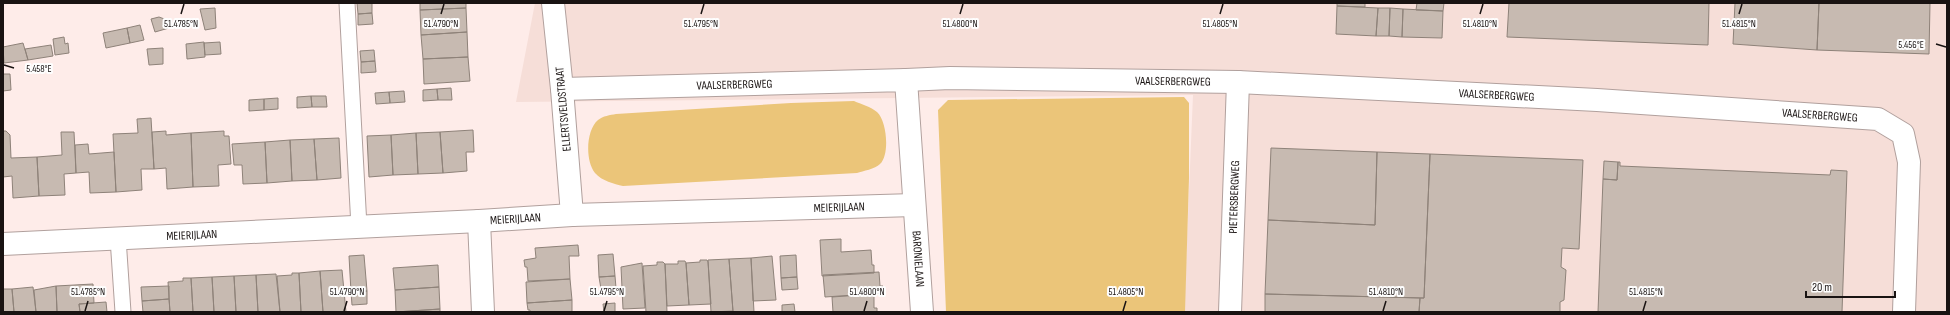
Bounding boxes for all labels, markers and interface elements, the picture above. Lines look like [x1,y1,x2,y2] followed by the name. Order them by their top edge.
[164,18,198,30] text: 51.4785°N
[424,18,458,30] text: 51.4790°N
[684,18,718,30] text: 51.4795°N
[942,18,978,30] text: 51.4800°N
[1203,18,1237,30] text: 51.4805°N
[1463,18,1497,30] text: 51.4810°N
[1722,18,1756,30] text: 51.4815°N
[1898,39,1924,51] text: 5.456°E
[26,63,52,75] text: 5.458°E
[552,66,575,152] street label: ELLERTSVELDSTRAAT
[1135,74,1211,90] street label: VAALSERBERGWEG
[696,76,773,93] street label: VAALSERBERGWEG
[1458,86,1535,105] street label: VAALSERBERGWEG
[1782,106,1858,126] street label: VAALSERBERGWEG
[1226,160,1243,234] street label: PIETERSBERGWEG
[813,199,865,216] street label: MEIERIJLAAN
[489,210,541,228] street label: MEIERIJLAAN
[166,227,218,244] street label: MEIERIJLAAN
[908,230,927,288] street label: BARONIELAAN
[1806,273,1895,299] scale bar
[1812,280,1832,295] text: 20 m
[71,286,105,298] text: 51.4785°N
[330,286,364,298] text: 51.4790°N
[590,286,624,298] text: 51.4795°N
[849,286,885,298] text: 51.4800°N
[1109,286,1143,298] text: 51.4805°N
[1369,286,1403,298] text: 51.4810°N
[1629,286,1663,298] text: 51.4815°N

